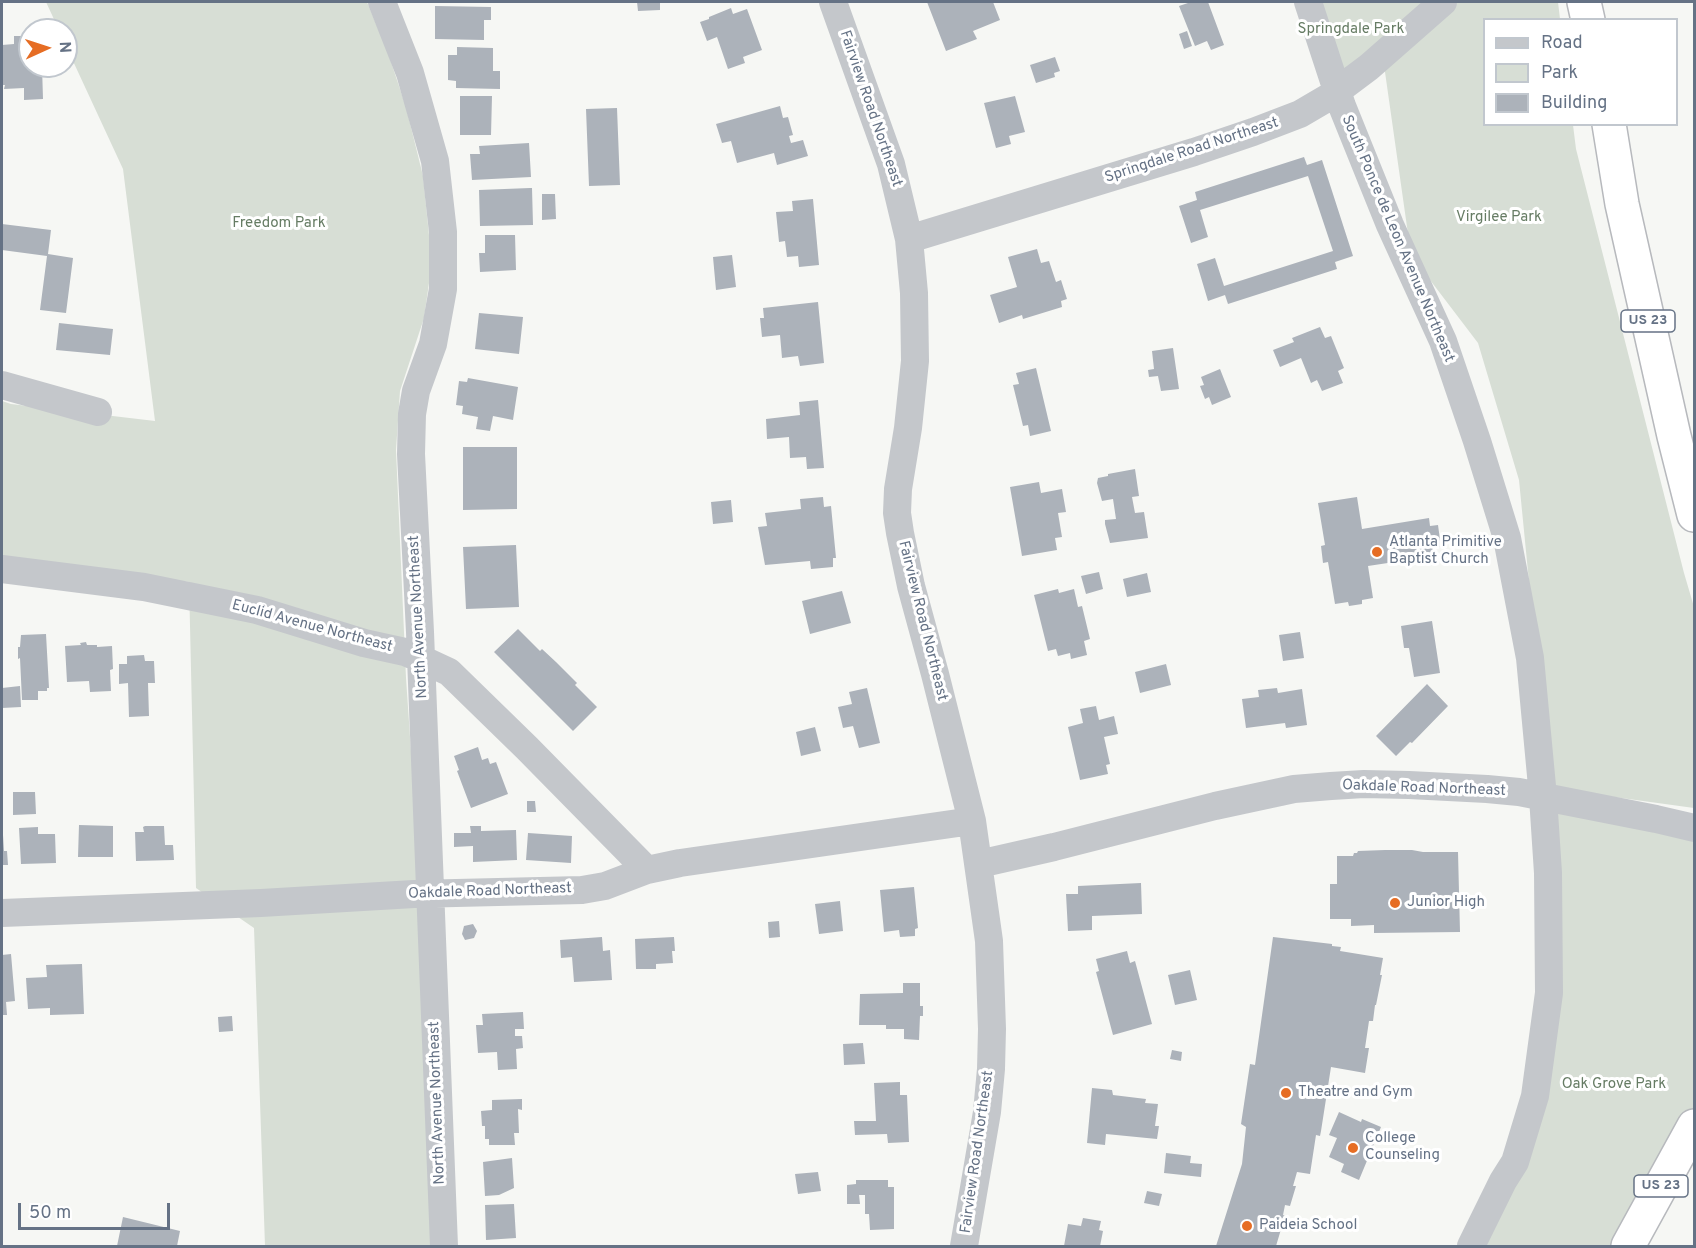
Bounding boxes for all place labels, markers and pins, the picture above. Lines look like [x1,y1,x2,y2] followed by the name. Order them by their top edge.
[1389,534,1502,569] place label: Atlanta Primitive Baptist Church
[1370,545,1384,559] marker: Atlanta Primitive Baptist Church
[1407,894,1485,912] place label: Junior High
[1388,896,1402,910] marker: Junior High
[1298,1084,1413,1102] place label: Theatre and Gym
[1279,1086,1293,1100] marker: Theatre and Gym
[1365,1130,1440,1165] place label: College Counseling
[1346,1141,1360,1155] marker: College Counseling
[1259,1217,1357,1235] place label: Paideia School
[1240,1219,1254,1233] marker: Paideia School

